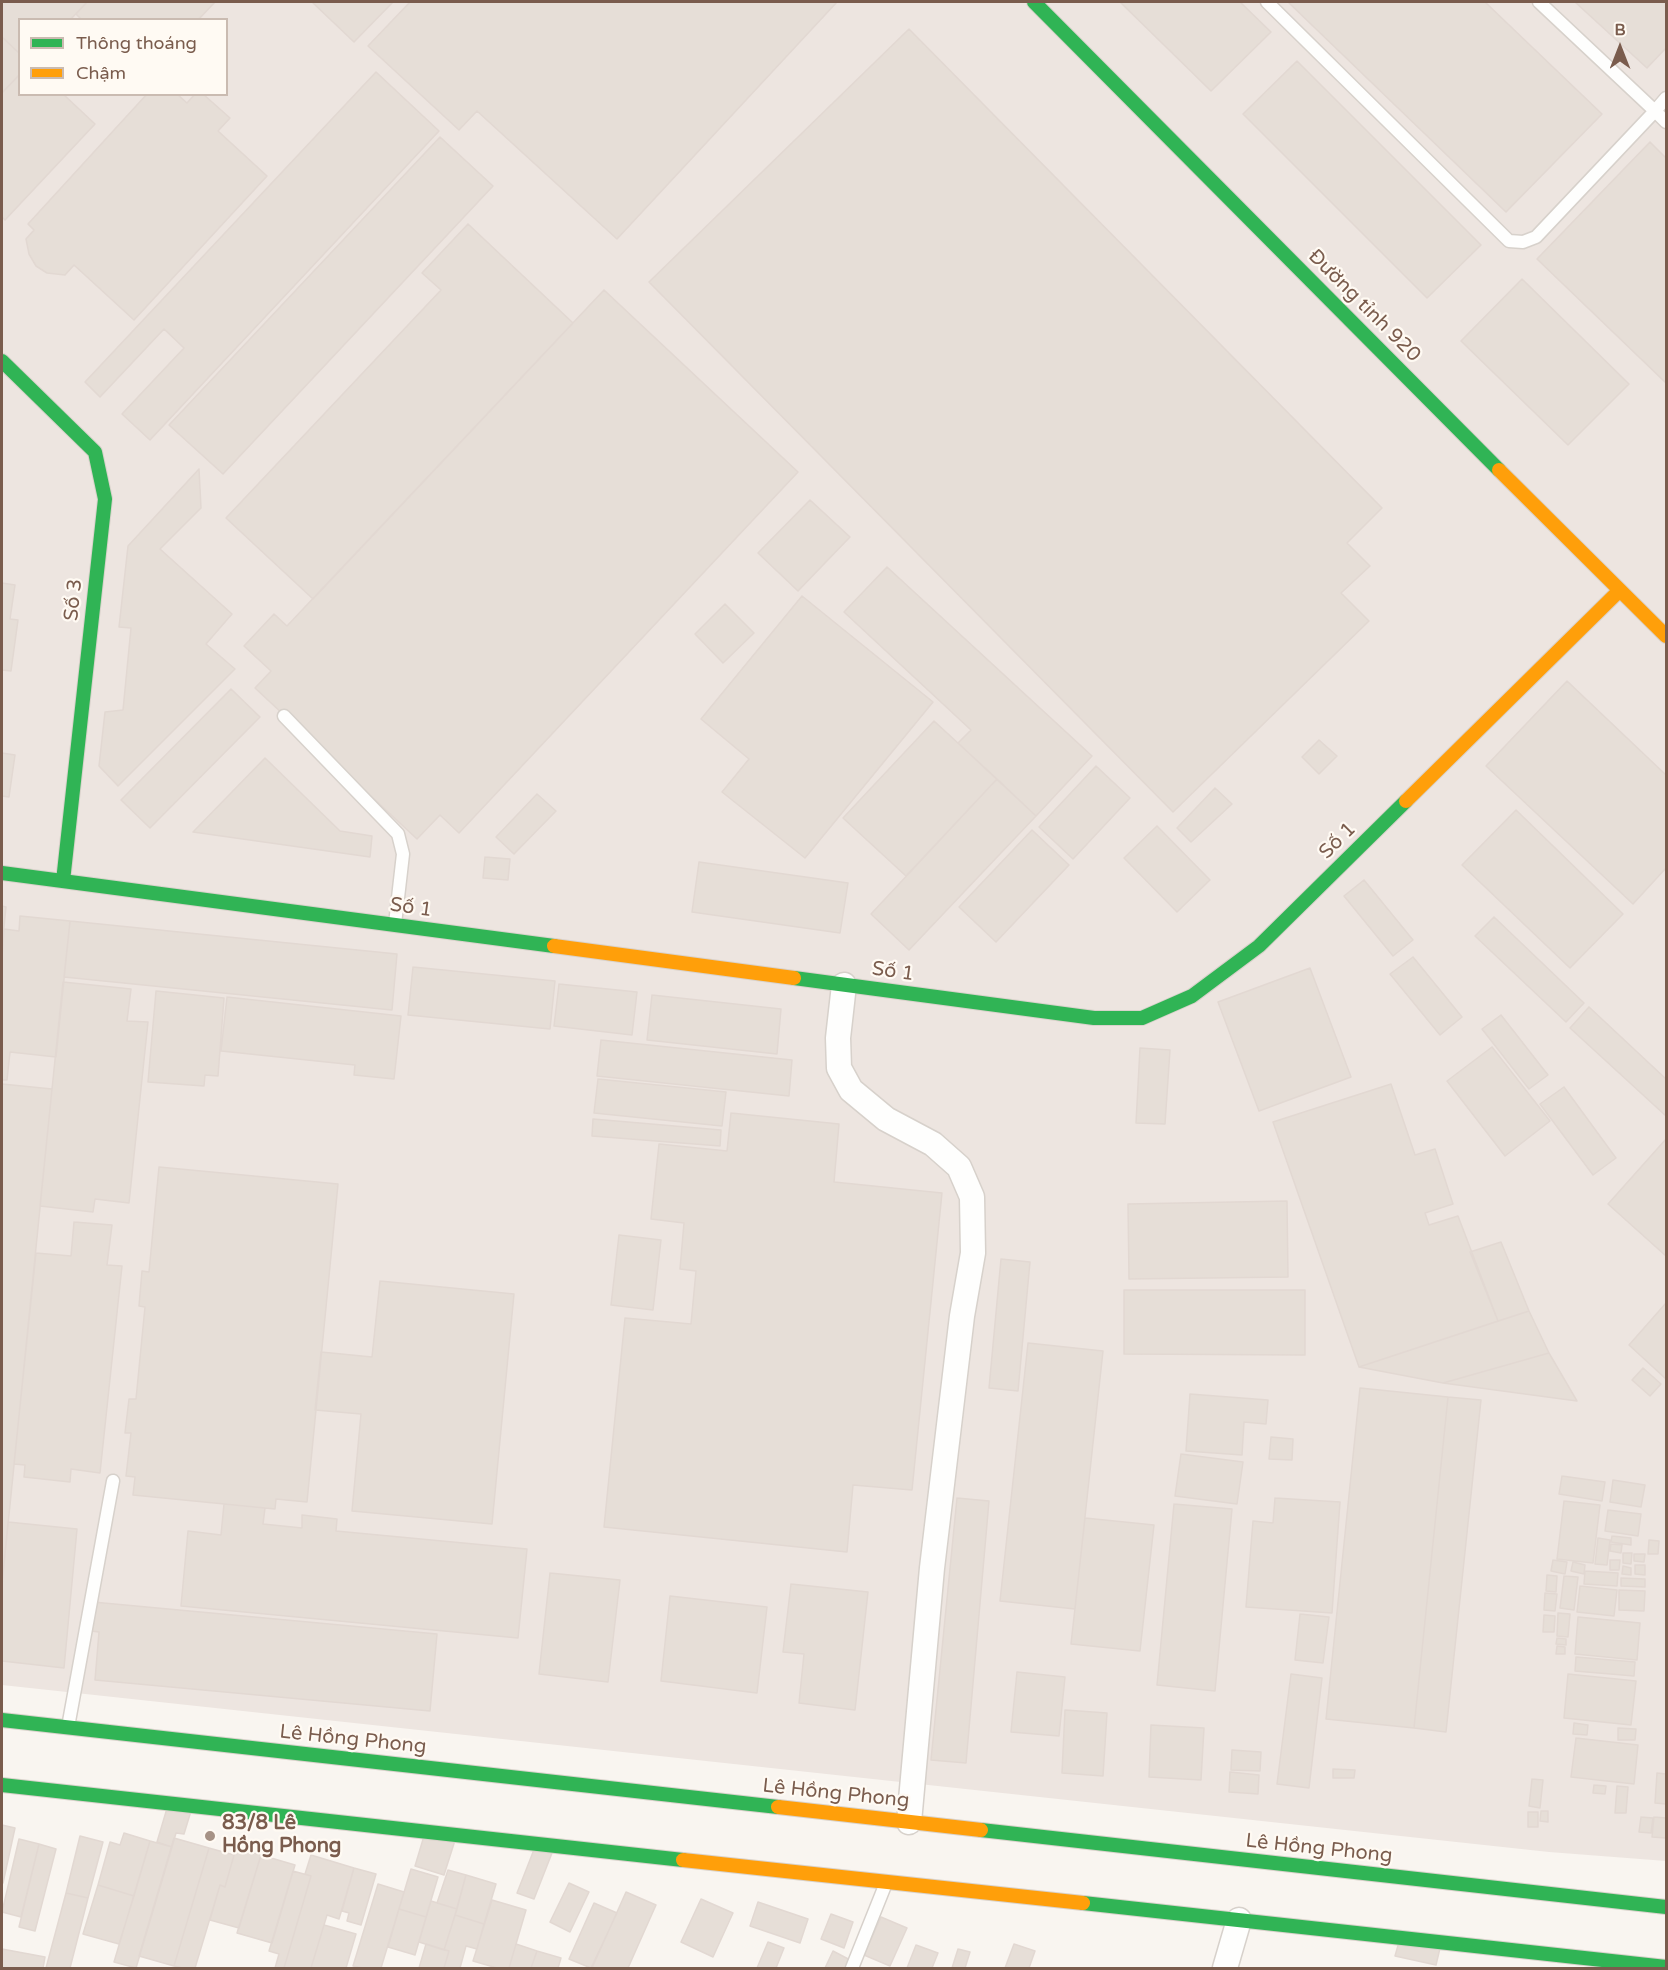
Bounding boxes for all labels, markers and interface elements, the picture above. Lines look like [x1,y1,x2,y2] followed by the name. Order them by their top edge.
[18,18,228,96] legend
[1590,18,1650,78] north arrow
[1614,20,1626,40] text: B
[76,32,197,54] text: Thông thoáng
[76,62,126,84] text: Chậm
[1303,245,1425,367] street label: Đường tỉnh 920
[60,578,88,622] street label: Số 3
[1315,818,1361,864] street label: Số 1
[388,893,434,923] street label: Số 1
[870,957,916,987] street label: Số 1
[278,1720,428,1760] street label: Lê Hồng Phong
[761,1774,911,1814] street label: Lê Hồng Phong
[222,1812,341,1859] place label: 83/8 Lê Hồng Phong
[203,1829,217,1843] marker: 83/8 Lê Hồng Phong
[1244,1829,1394,1869] street label: Lê Hồng Phong

